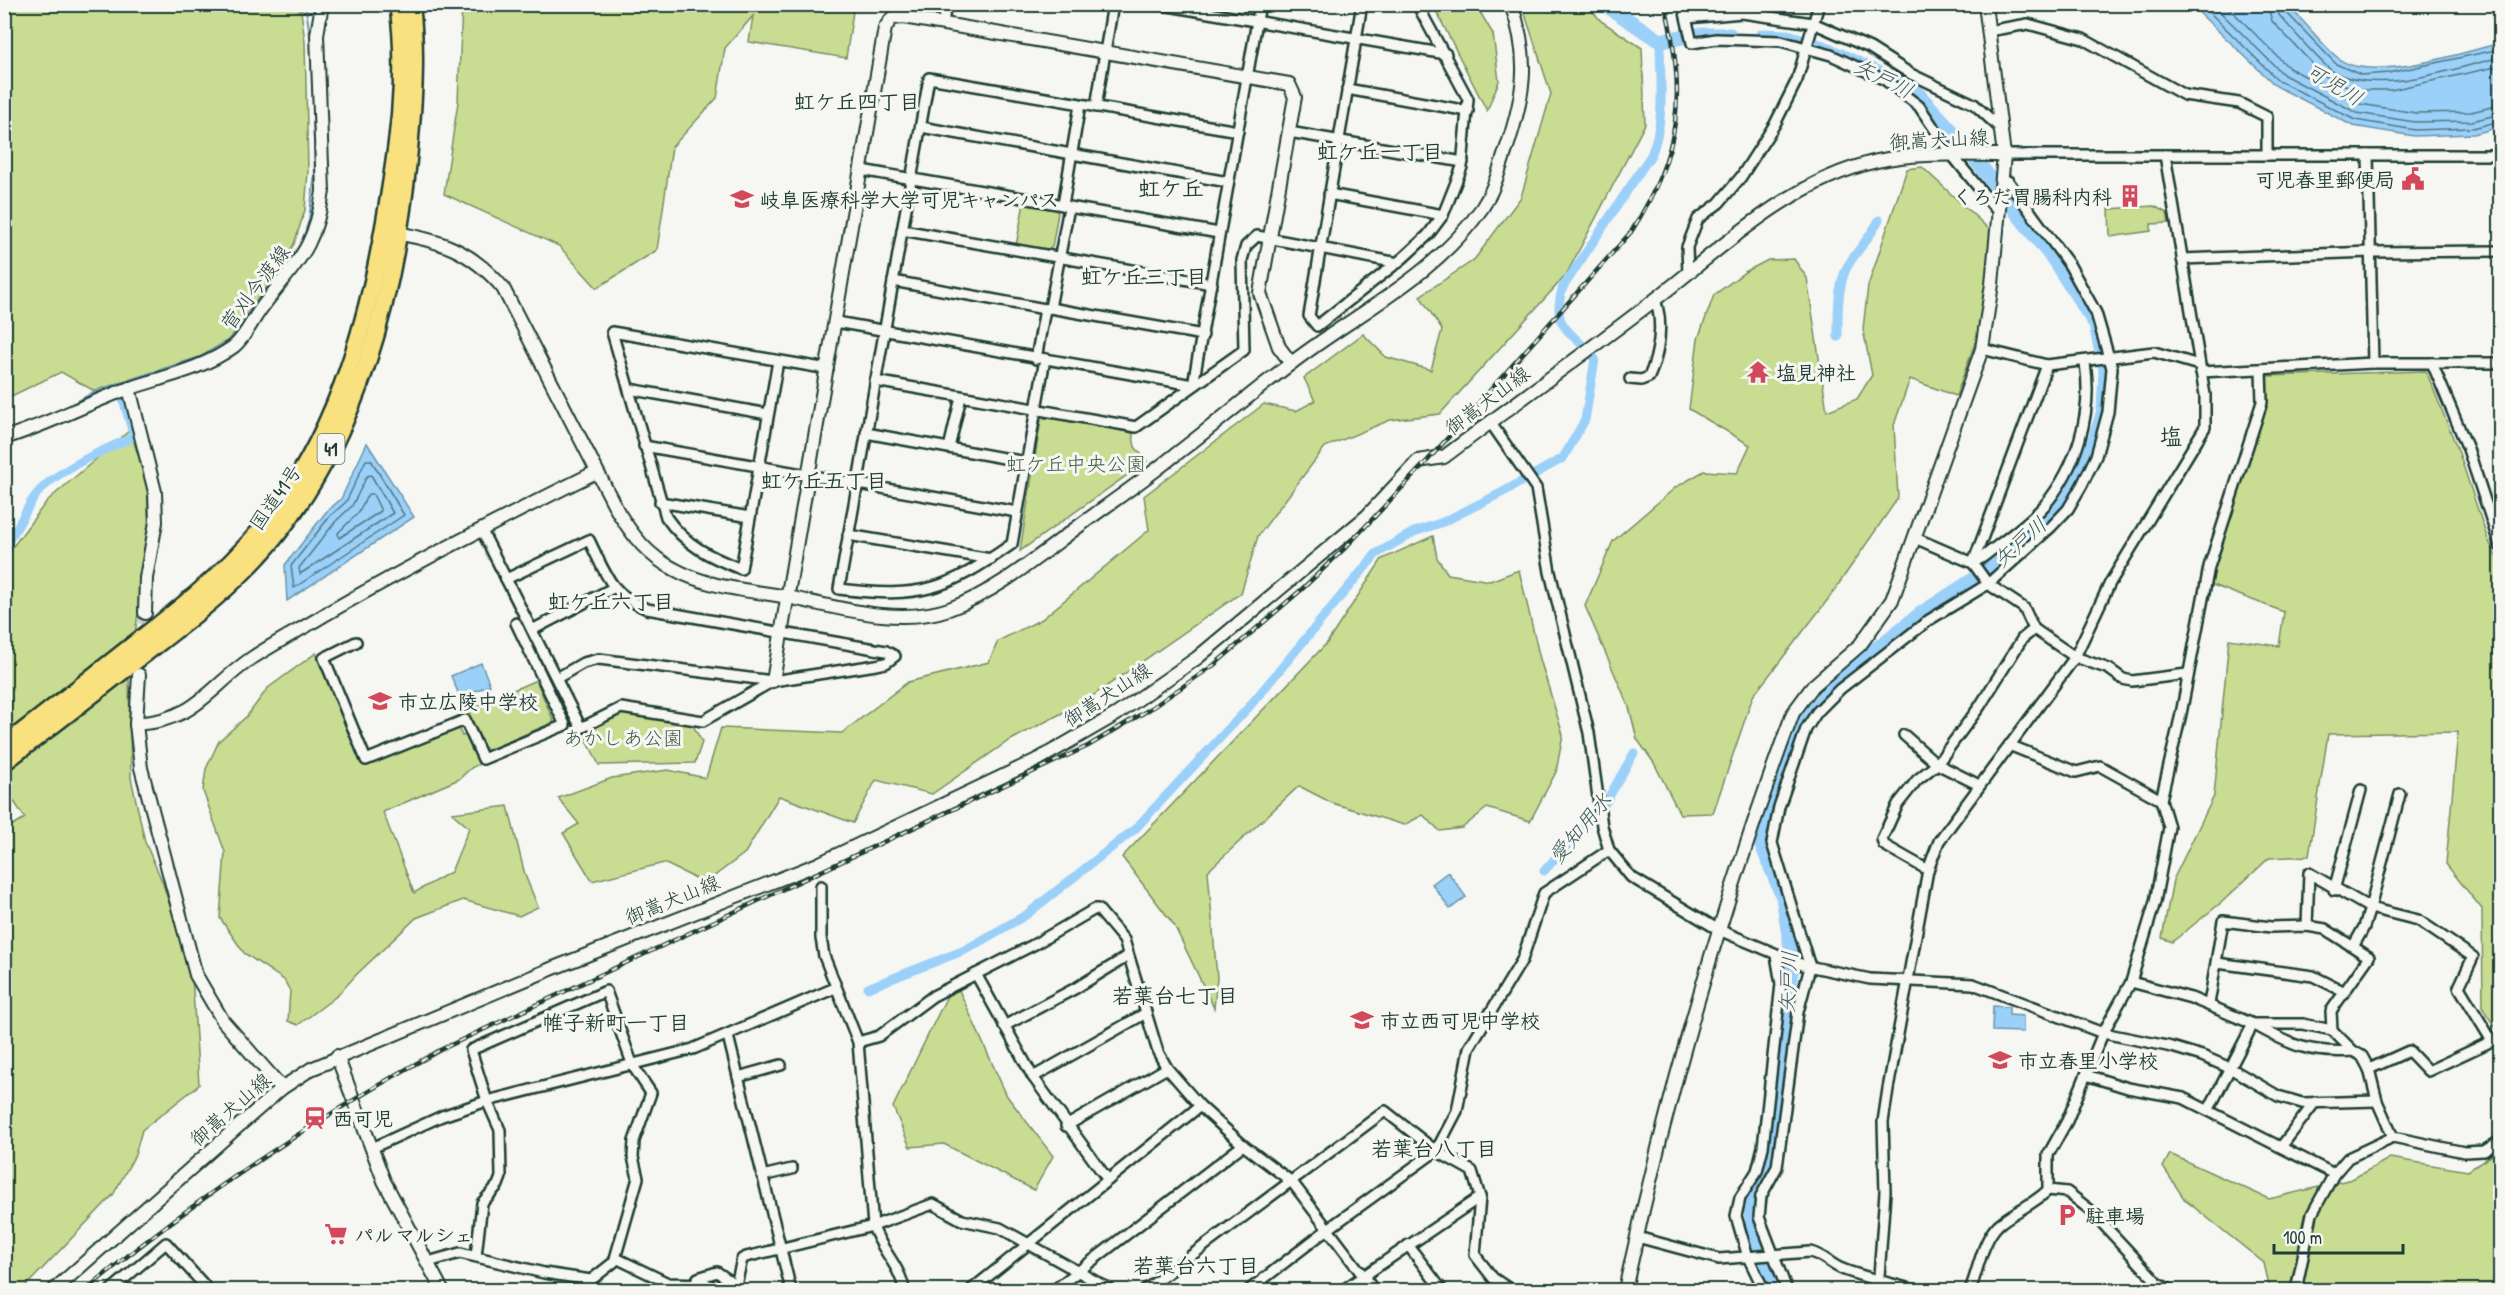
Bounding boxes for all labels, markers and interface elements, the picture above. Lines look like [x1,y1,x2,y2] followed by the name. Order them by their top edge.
[1849,51,1919,105] water label: 矢戸川
[2300,55,2368,113] water label: 可児川
[794,87,920,116] district label: 虹ケ丘四丁目
[1888,123,1990,155] street label: 御嵩犬山線
[1317,137,1443,166] district label: 虹ケ丘一丁目
[2255,166,2395,193] place label: 可児春里郵便局
[2400,166,2426,192] public building icon: 可児春里郵便局
[1138,173,1204,203] district label: 虹ケ丘
[1952,183,2112,210] place label: くろだ胃腸科内科
[2117,183,2143,209] building icon: くろだ胃腸科内科
[729,186,755,212] school or university icon: 岐阜医療科学大学可児キャンパス
[760,186,1059,213] place label: 岐阜医療科学大学可児キャンパス
[214,239,296,335] street label: 菅刈今渡線
[1081,262,1207,291] district label: 虹ケ丘三丁目
[1439,359,1535,441] street label: 御嵩犬山線
[1745,359,1771,385] temple icon: 塩見神社
[1776,359,1856,386] place label: 塩見神社
[2160,421,2182,451] district label: 塩
[318,434,344,464] road number: 41
[1006,450,1146,477] park label: 虹ケ丘中央公園
[242,459,308,535] street label: 国道41号
[761,466,887,495] district label: 虹ケ丘五丁目
[1987,510,2053,574] water label: 矢戸川
[548,587,674,616] district label: 虹ケ丘六丁目
[1058,655,1156,733] street label: 御嵩犬山線
[367,688,393,714] school or university icon: 市立広陵中学校
[398,688,538,715] place label: 市立広陵中学校
[563,724,683,751] park label: あかしあ公園
[1542,787,1618,869] water label: 愛知用水
[621,868,723,930] street label: 御嵩犬山線
[1772,950,1804,1014] water label: 矢戸川
[1112,981,1238,1010] district label: 若葉台七丁目
[1349,1007,1375,1033] school or university icon: 市立西可児中学校
[1380,1007,1540,1034] place label: 市立西可児中学校
[543,1008,690,1037] district label: 帷子新町一丁目
[1987,1047,2013,1073] school or university icon: 市立春里小学校
[2018,1047,2158,1074] place label: 市立春里小学校
[183,1066,277,1152] street label: 御嵩犬山線
[302,1105,328,1131] station icon: 西可児
[333,1105,393,1132] place label: 西可児
[1371,1134,1497,1163] district label: 若葉台八丁目
[2054,1202,2080,1228] parking icon: 駐車場
[2085,1202,2145,1229] place label: 駐車場
[2274,1217,2403,1255] scale bar
[323,1221,349,1247] supermarket icon: パルマルシェ
[354,1221,473,1248] place label: パルマルシェ
[2283,1225,2322,1250] text: 100 m
[1133,1251,1259,1280] district label: 若葉台六丁目

